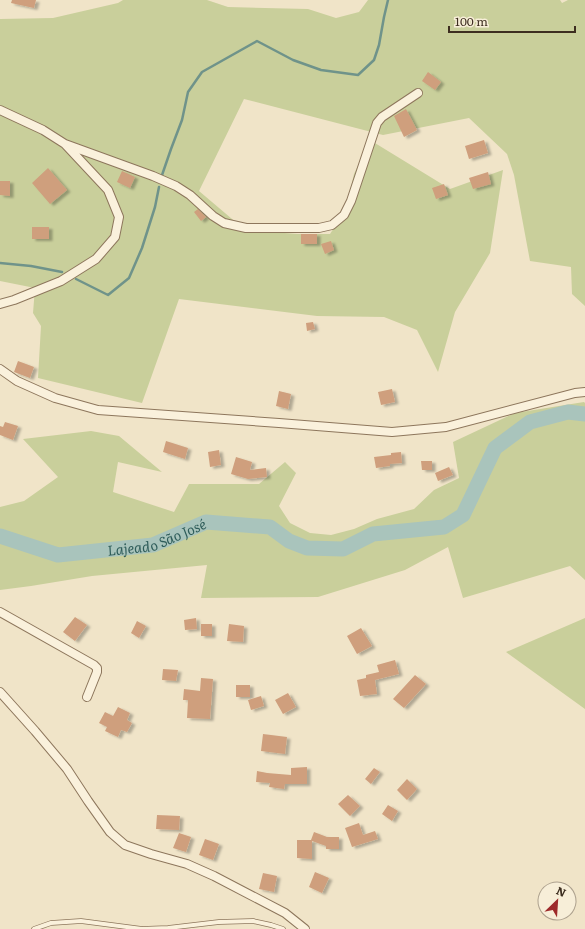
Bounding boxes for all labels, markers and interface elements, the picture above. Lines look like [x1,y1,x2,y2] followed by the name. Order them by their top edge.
[449,8,575,34] scale bar
[455,12,488,30] text: 100 m
[106,513,209,560] water label: Lajeado São José
[537,881,577,921] north arrow
[554,882,569,900] text: N

